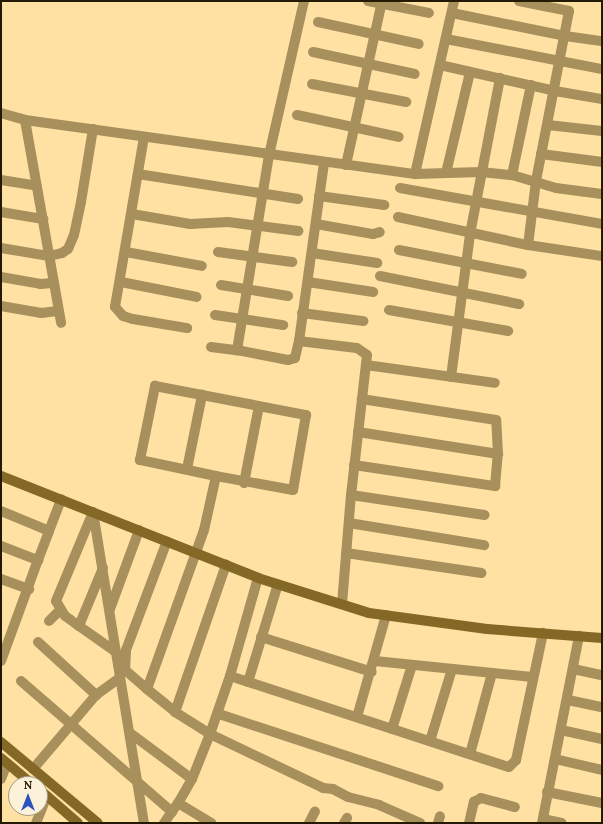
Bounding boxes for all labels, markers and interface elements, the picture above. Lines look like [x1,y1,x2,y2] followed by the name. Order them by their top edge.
[8,776,48,816] north arrow
[24,778,32,792] text: N

